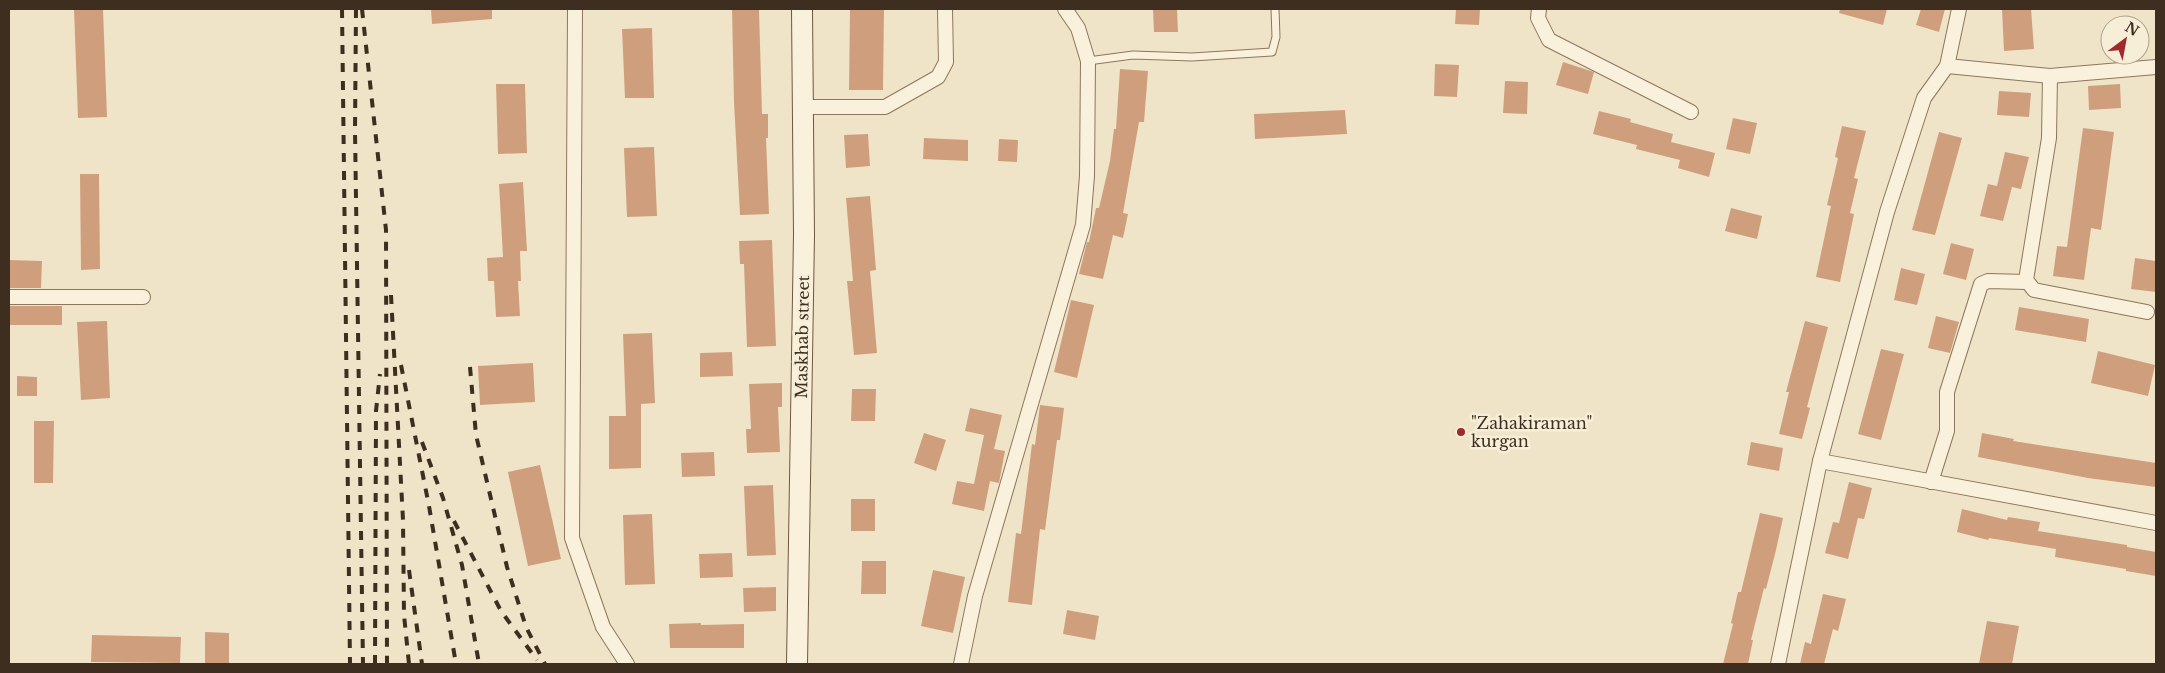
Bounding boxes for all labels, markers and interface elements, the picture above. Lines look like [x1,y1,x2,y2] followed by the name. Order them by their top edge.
[2100,15,2150,65] north arrow
[2122,18,2142,40] text: N
[791,275,813,399] street label: Maskhab street
[1471,413,1592,451] place label: "Zahakiraman" kurgan
[1455,426,1467,438] marker: "Zahakiraman" kurgan

